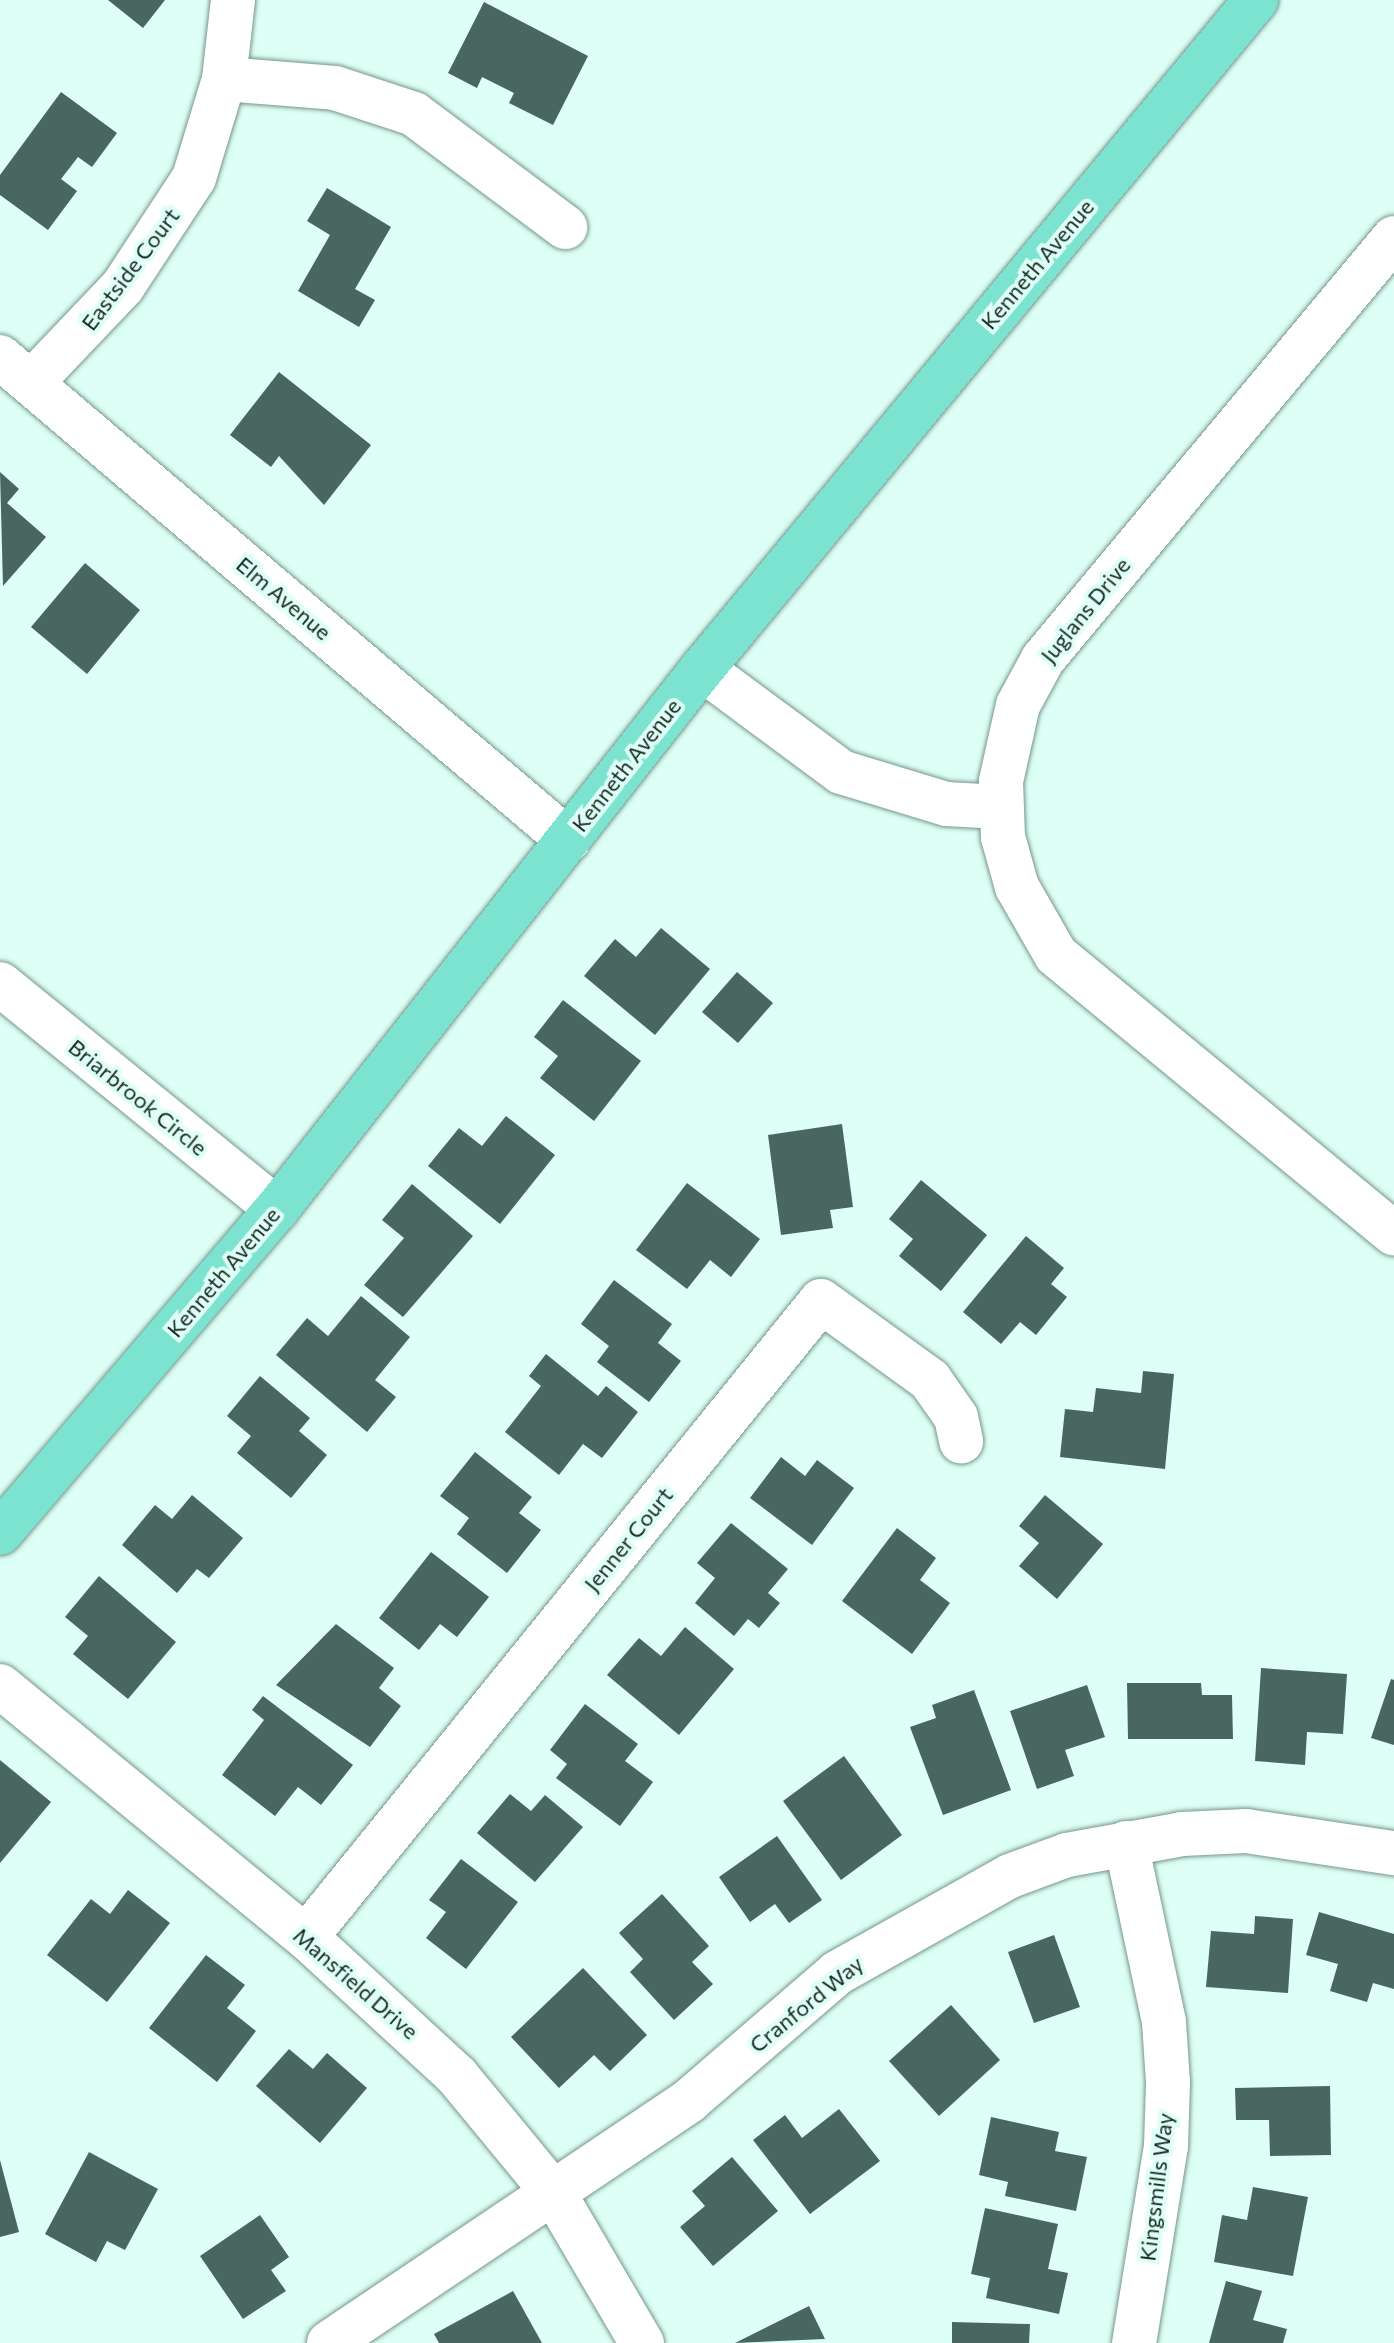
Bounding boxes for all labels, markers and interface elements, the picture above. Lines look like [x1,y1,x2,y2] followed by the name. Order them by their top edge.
[975,194,1099,334] street label: Kenneth Avenue
[76,203,184,335] street label: Eastside Court
[231,551,337,645] street label: Elm Avenue
[1035,552,1135,668] street label: Juglans Drive
[566,693,686,837] street label: Kenneth Avenue
[64,1033,212,1161] street label: Briarbrook Circle
[161,1202,285,1342] street label: Kenneth Avenue
[578,1482,678,1596] street label: Jenner Court
[288,1922,424,2044] street label: Mansfield Drive
[744,1950,868,2058] street label: Cranford Way
[1134,2111,1178,2263] street label: Kingsmills Way

